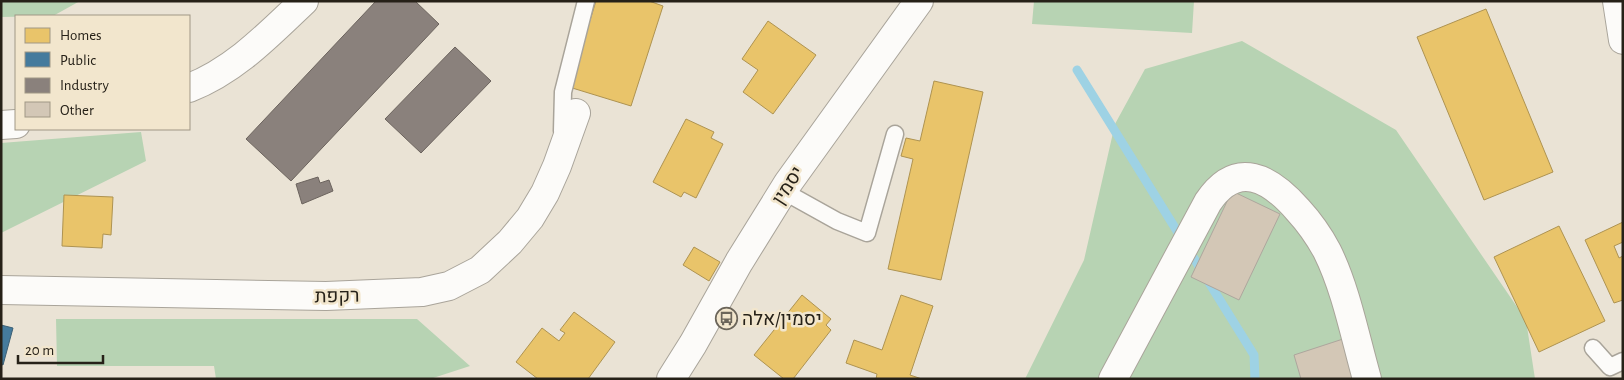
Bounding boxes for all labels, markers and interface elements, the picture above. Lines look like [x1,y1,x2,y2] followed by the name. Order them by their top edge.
[15,15,190,130] legend
[60,28,102,43] text: Homes
[60,53,96,68] text: Public
[60,78,109,93] text: Industry
[60,103,94,118] text: Other
[769,163,807,208] street label: יסמין
[314,287,360,306] street label: רקפת
[714,306,738,330] bus stop icon: יסמין/אלה
[742,310,822,329] place label: יסמין/אלה
[18,332,102,364] scale bar
[25,343,54,358] text: 20 m

